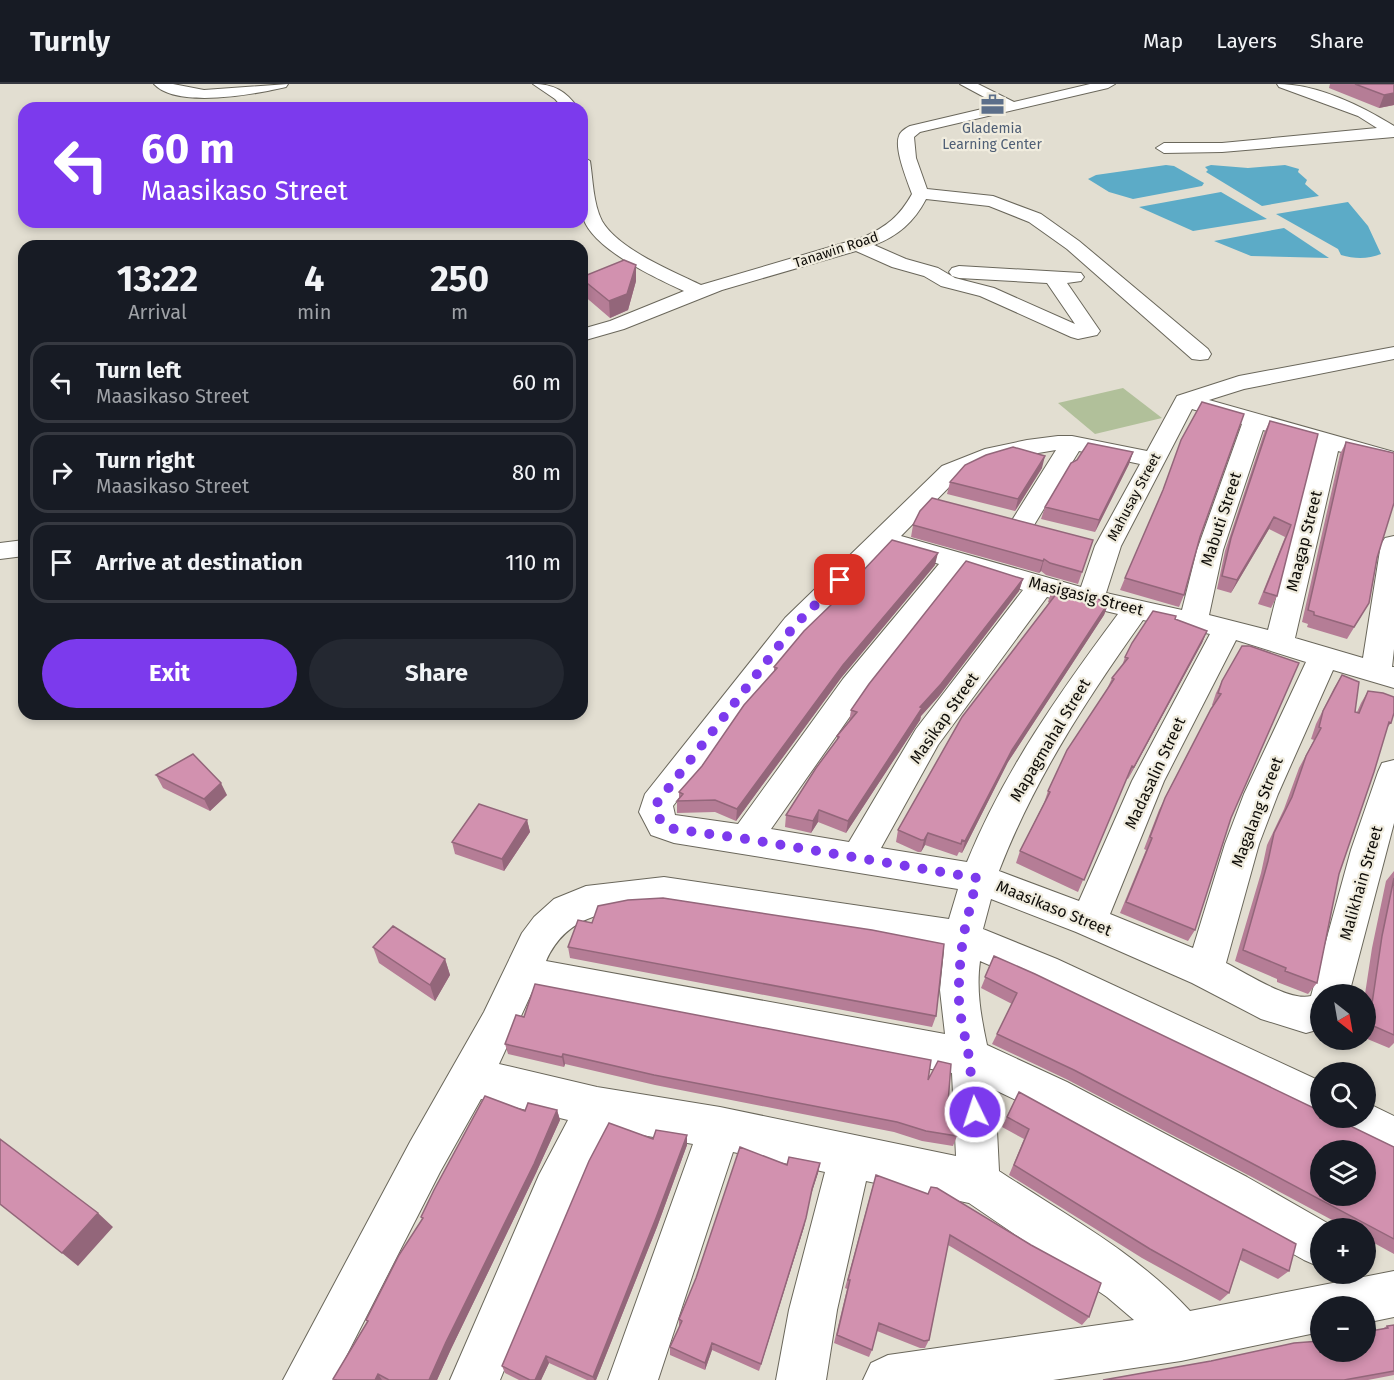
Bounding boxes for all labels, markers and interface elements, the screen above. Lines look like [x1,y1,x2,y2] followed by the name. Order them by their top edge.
[30,25,110,58] text: Turnly
[1143,28,1183,54] text: Map
[1216,28,1277,54] text: Layers
[1310,28,1364,54] text: Share
[979,91,1005,117] office icon: Glademia Learning Center
[942,120,1042,153] place label: Glademia Learning Center
[141,124,235,174] text: 60 m
[42,126,120,204] icon: left
[141,175,348,207] text: Maasikaso Street
[791,228,881,272] street label: Tanawin Road
[117,257,198,301] text: 13:22
[304,257,324,301] text: 4
[430,257,489,301] text: 250
[128,300,187,324] text: Arrival
[297,300,331,324] text: min
[451,300,468,324] text: m
[96,357,181,384] text: Turn left
[45,366,78,399] icon: left
[512,369,561,396] text: 60 m
[96,384,249,408] text: Maasikaso Street
[96,447,195,474] text: Turn right
[1104,449,1165,544] street label: Mahusay Street
[45,456,78,489] icon: right
[512,459,561,486] text: 80 m
[1197,469,1245,568] street label: Mabuti Street
[96,474,249,498] text: Maasikaso Street
[1282,488,1326,594] street label: Maagap Street
[45,546,78,579] icon: arrive
[96,549,303,576] text: Arrive at destination
[505,549,561,576] text: 110 m
[814,554,865,605] pin
[823,563,856,596] icon: arrive
[1027,573,1146,619] street label: Masigasig Street
[42,639,297,708] button: Exit
[309,639,564,708] button: Share
[906,669,983,767] street label: Masikap Street
[1006,675,1094,805] street label: Mapagmahal Street
[1121,714,1189,832] street label: Madasalin Street
[1227,754,1287,870] street label: Magalang Street
[1336,823,1386,942] street label: Malikhain Street
[994,876,1115,940] street label: Maasikaso Street
[1310,984,1376,1050] north arrow
[1310,984,1376,1362] map controls
[1310,1062,1376,1128] button: search
[943,1080,1007,1144] position arrow
[1310,1140,1376,1206] button: layers
[1310,1218,1376,1284] button: +
[1310,1296,1376,1362] button: −

